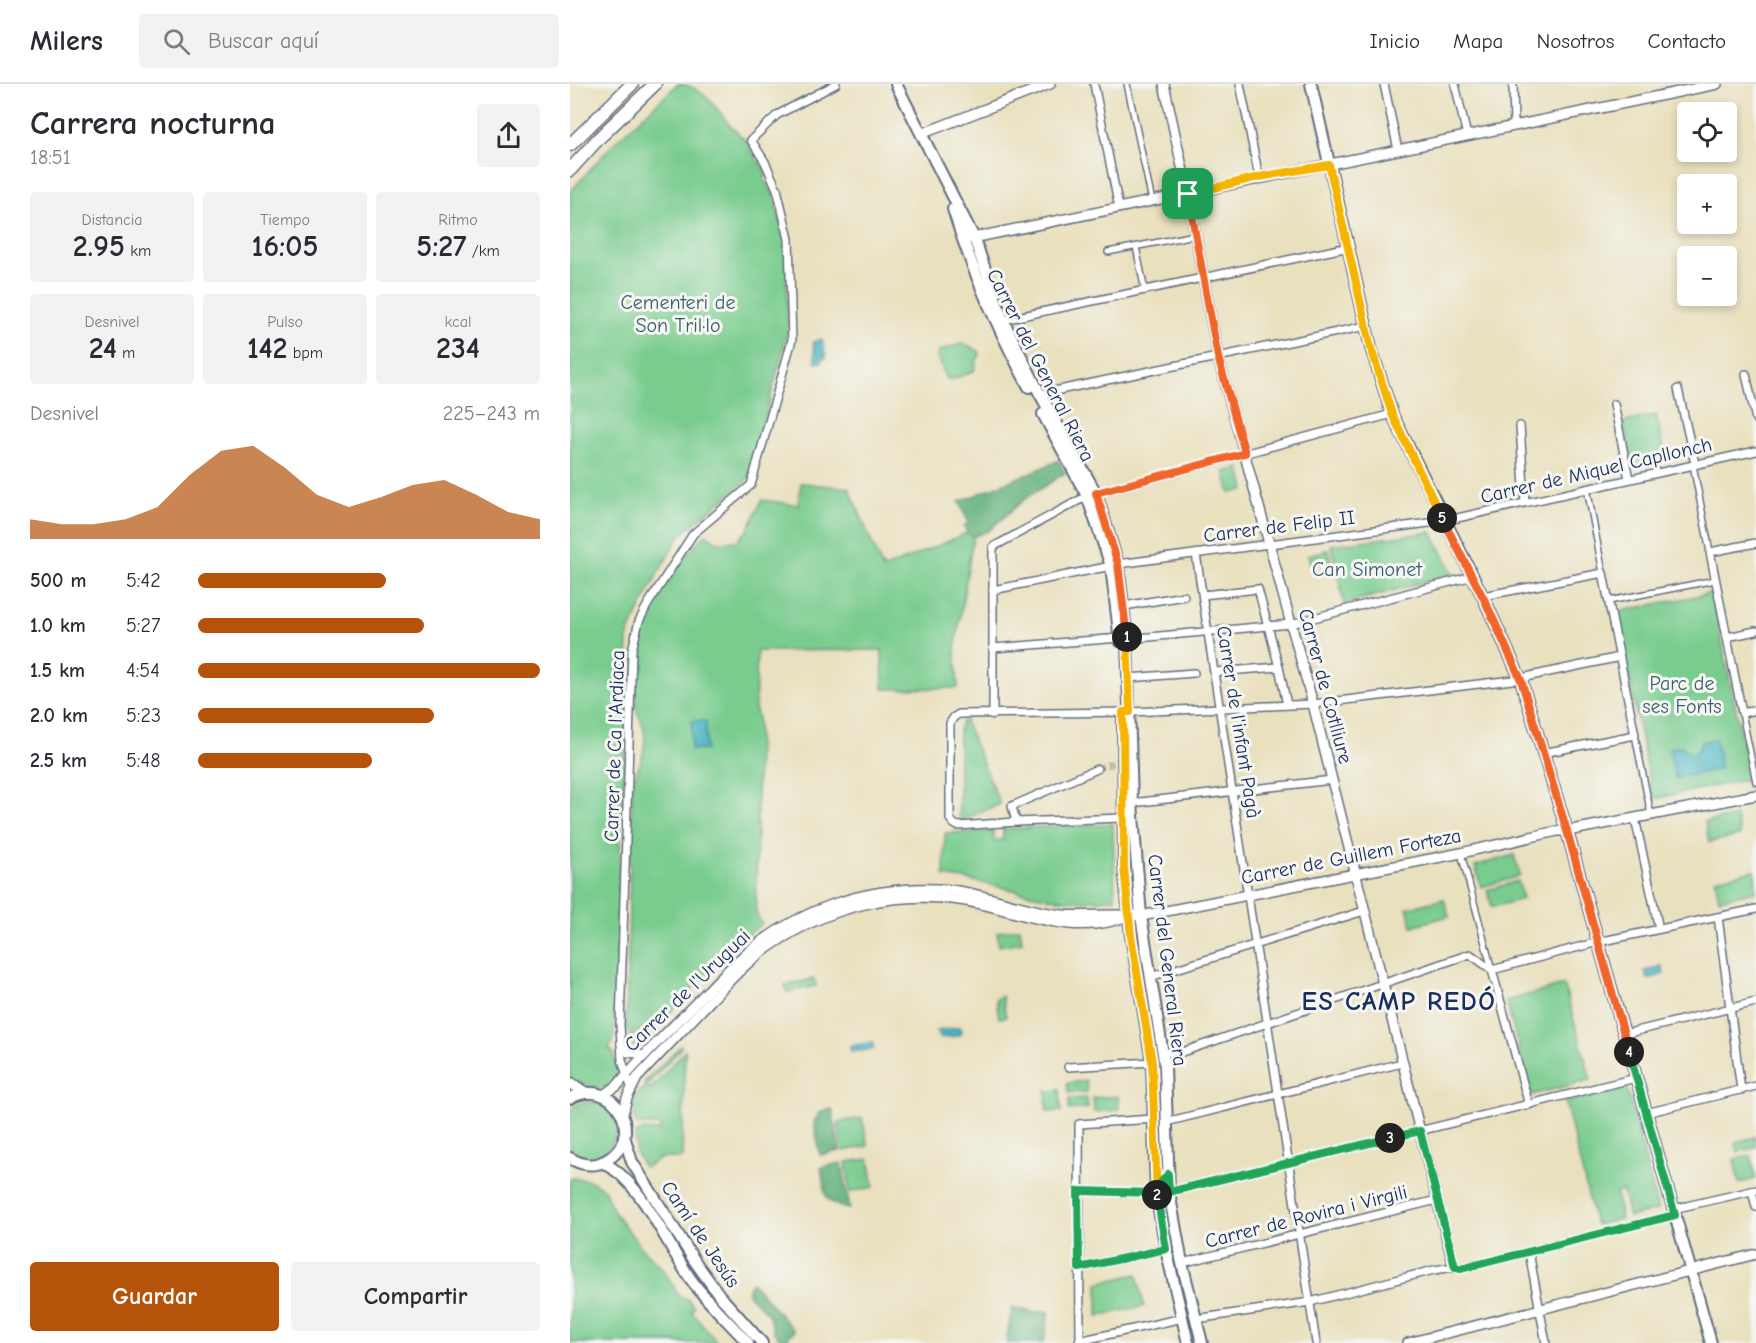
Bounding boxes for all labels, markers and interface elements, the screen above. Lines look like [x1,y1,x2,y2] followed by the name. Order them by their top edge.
[139,14,559,68] search box
[30,25,103,57] text: Milers
[160,25,193,58] icon: search
[208,28,319,54] text: Buscar aquí
[1369,29,1420,53] text: Inicio
[1453,29,1503,53] text: Mapa
[1536,29,1615,53] text: Nosotros
[1648,29,1726,53] text: Contacto
[1677,102,1737,306] map controls
[1677,102,1737,162] button: locate
[30,104,276,142] text: Carrera nocturna
[477,104,540,167] button: share
[30,146,71,169] text: 18:51
[1162,168,1213,219] pin
[1677,174,1737,234] button: +
[1171,177,1204,210] icon: arrive
[81,211,143,229] text: Distancia
[260,211,310,229] text: Tiempo
[438,211,478,229] text: Ritmo
[73,229,125,264] text: 2.95
[252,229,318,264] text: 16:05
[416,229,466,264] text: 5:27
[125,242,151,260] text: km
[466,242,500,260] text: /km
[1677,246,1737,306] button: −
[982,265,1099,465] street label: Carrer del General Riera
[621,291,735,337] park label: Cementeri de Son Tril·lo
[84,313,140,331] text: Desnivel
[267,313,303,331] text: Pulso
[445,313,471,331] text: kcal
[89,331,117,366] text: 24
[247,331,287,366] text: 142
[436,331,480,366] text: 234
[117,344,135,362] text: m
[287,344,323,362] text: bpm
[30,402,99,425] text: Desnivel
[443,402,540,425] text: 225–243 m
[1478,433,1714,508] street label: Carrer de Miquel Capllonch
[1427,503,1457,533] pin: 5
[1202,506,1356,547] street label: Carrer de Felip II
[1438,509,1446,527] text: 5
[1312,558,1423,581] park label: Can Simonet
[30,569,87,592] text: 500 m
[126,569,161,592] text: 5:42
[1294,606,1357,766] street label: Carrer de Cotlliure
[30,614,86,637] text: 1.0 km
[126,614,160,637] text: 5:27
[1112,622,1142,652] pin: 1
[1212,624,1265,820] street label: Carrer de l'infant Pagà
[1124,628,1130,646] text: 1
[600,650,629,842] street label: Carrer de Ca l'Ardiaca
[30,659,85,682] text: 1.5 km
[126,659,160,682] text: 4:54
[1642,672,1722,718] park label: Parc de ses Fonts
[30,704,88,727] text: 2.0 km
[126,704,161,727] text: 5:23
[30,749,87,772] text: 2.5 km
[126,749,160,772] text: 5:48
[1239,824,1463,889] street label: Carrer de Guillem Forteza
[1143,853,1192,1067] street label: Carrer del General Riera
[620,924,755,1056] street label: Carrer de l'Uruguai
[1302,986,1496,1017] district label: ES CAMP REDÓ
[1614,1037,1644,1067] pin: 4
[1625,1043,1633,1061] text: 4
[1375,1123,1405,1153] pin: 3
[1386,1129,1394,1147] text: 3
[656,1177,745,1292] street label: Camí de Jesús
[1142,1180,1172,1210] pin: 2
[1203,1180,1410,1253] street label: Carrer de Rovira i Virgili
[1153,1186,1161,1204] text: 2
[30,1262,279,1331] button: Guardar
[291,1262,540,1331] button: Compartir

